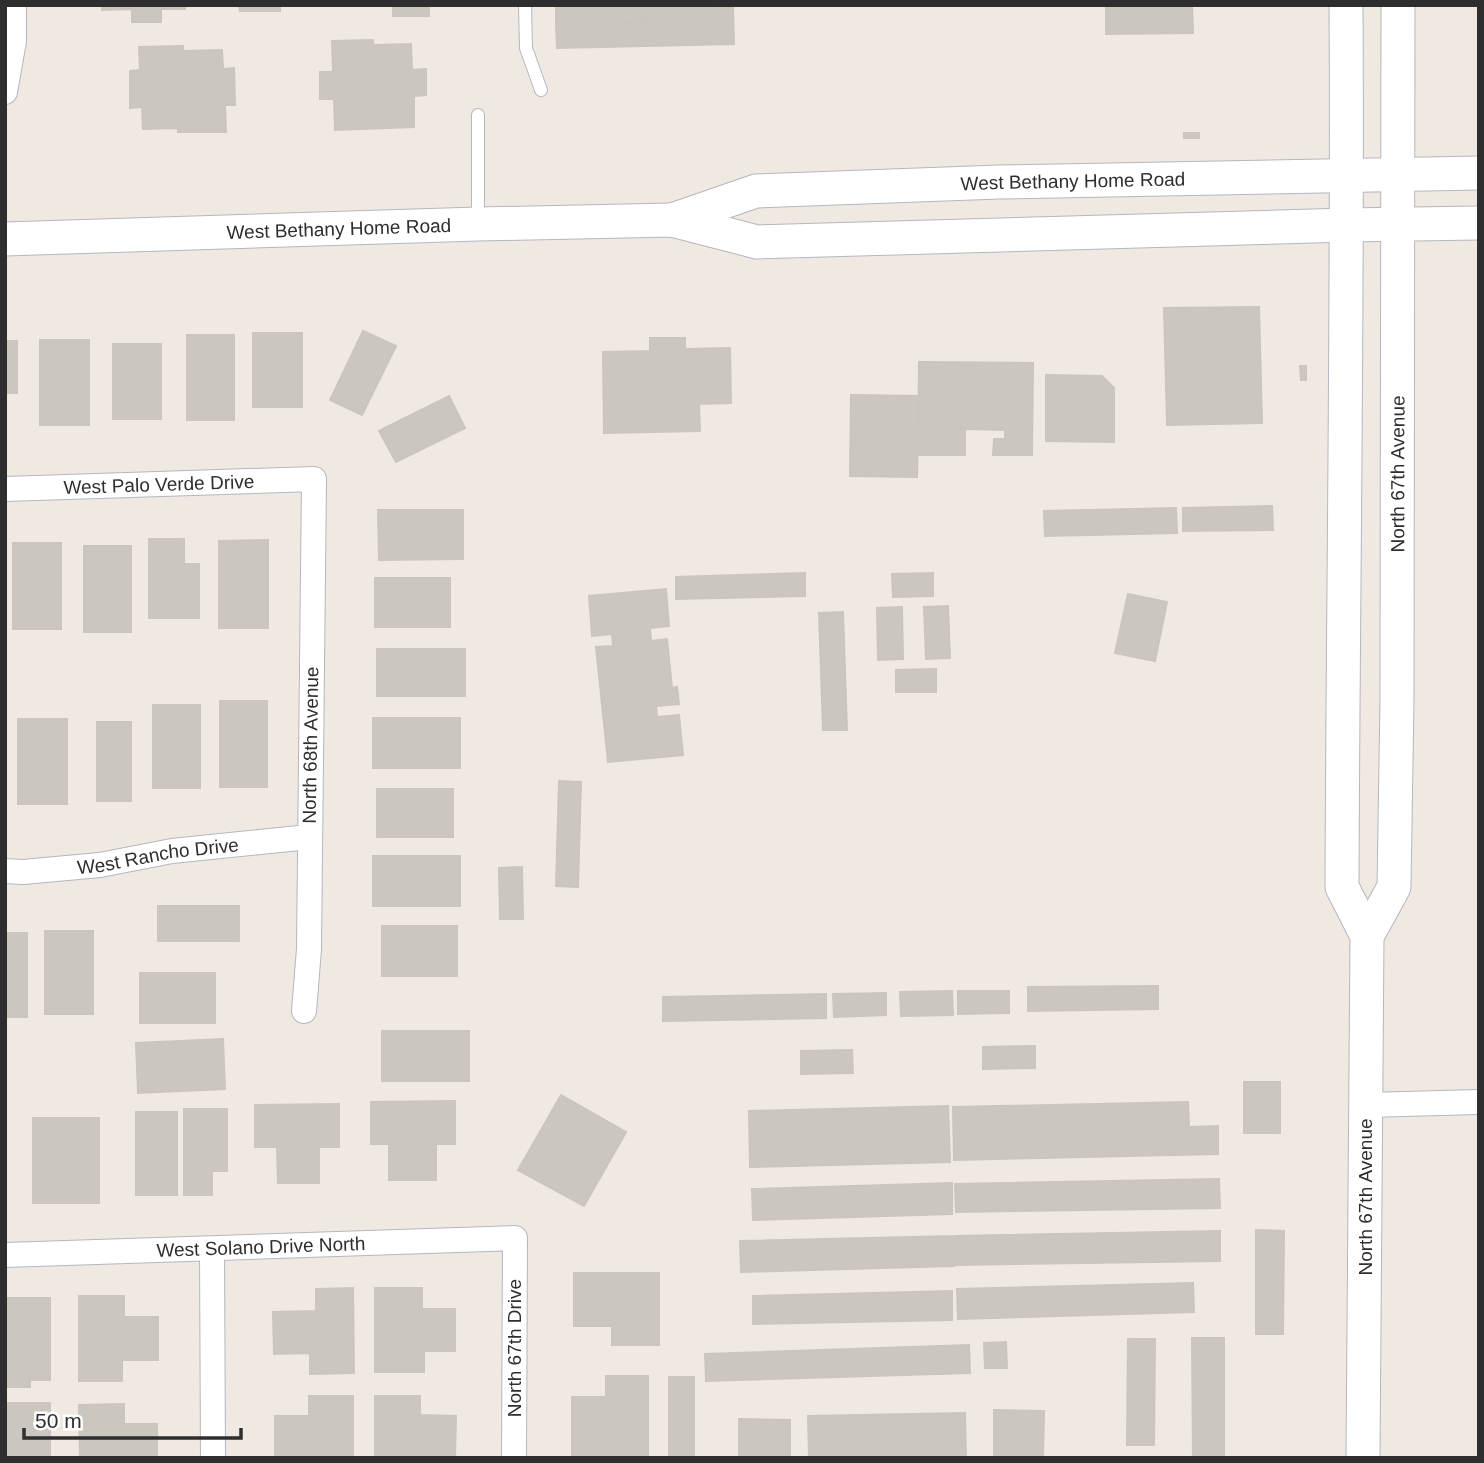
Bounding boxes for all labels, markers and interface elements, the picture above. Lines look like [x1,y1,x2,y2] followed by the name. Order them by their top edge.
[960,169,1186,194] street label: West Bethany Home Road
[226,215,452,243] street label: West Bethany Home Road
[1387,395,1408,553] street label: North 67th Avenue
[63,471,255,498] street label: West Palo Verde Drive
[299,666,322,824] street label: North 68th Avenue
[76,834,240,878] street label: West Rancho Drive
[1355,1118,1376,1276] street label: North 67th Avenue
[156,1233,366,1261] street label: West Solano Drive North
[504,1279,525,1417] street label: North 67th Drive
[24,1396,242,1440] scale bar
[35,1409,82,1432] text: 50 m

